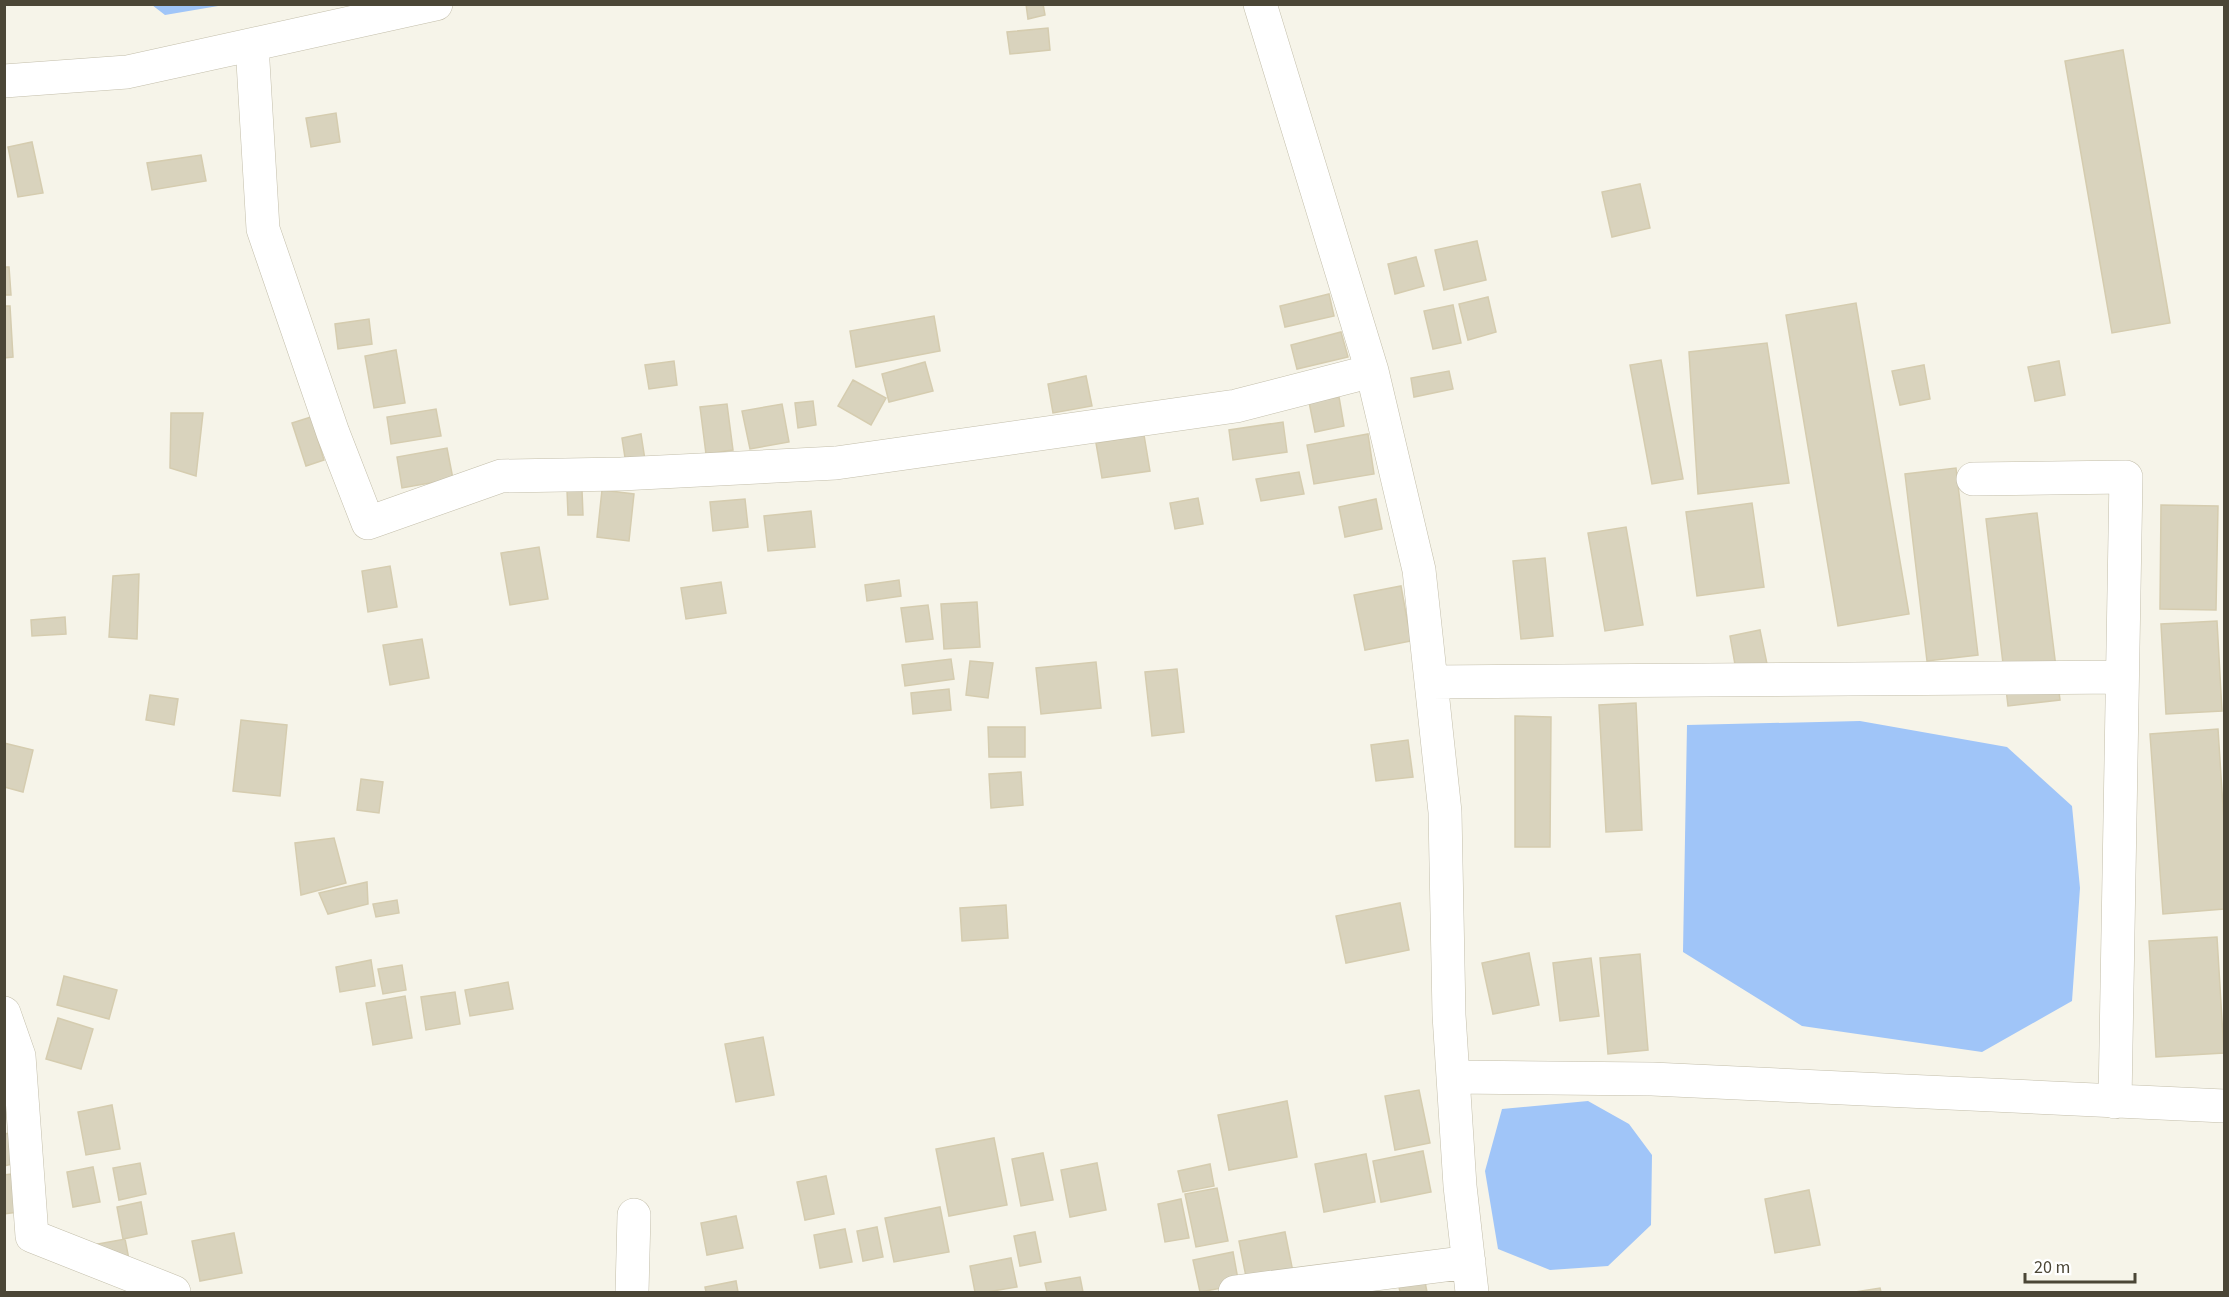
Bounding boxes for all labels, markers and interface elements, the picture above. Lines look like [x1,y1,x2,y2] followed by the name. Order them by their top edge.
[2025,1246,2134,1284] scale bar
[2034,1255,2070,1280] text: 20 m

